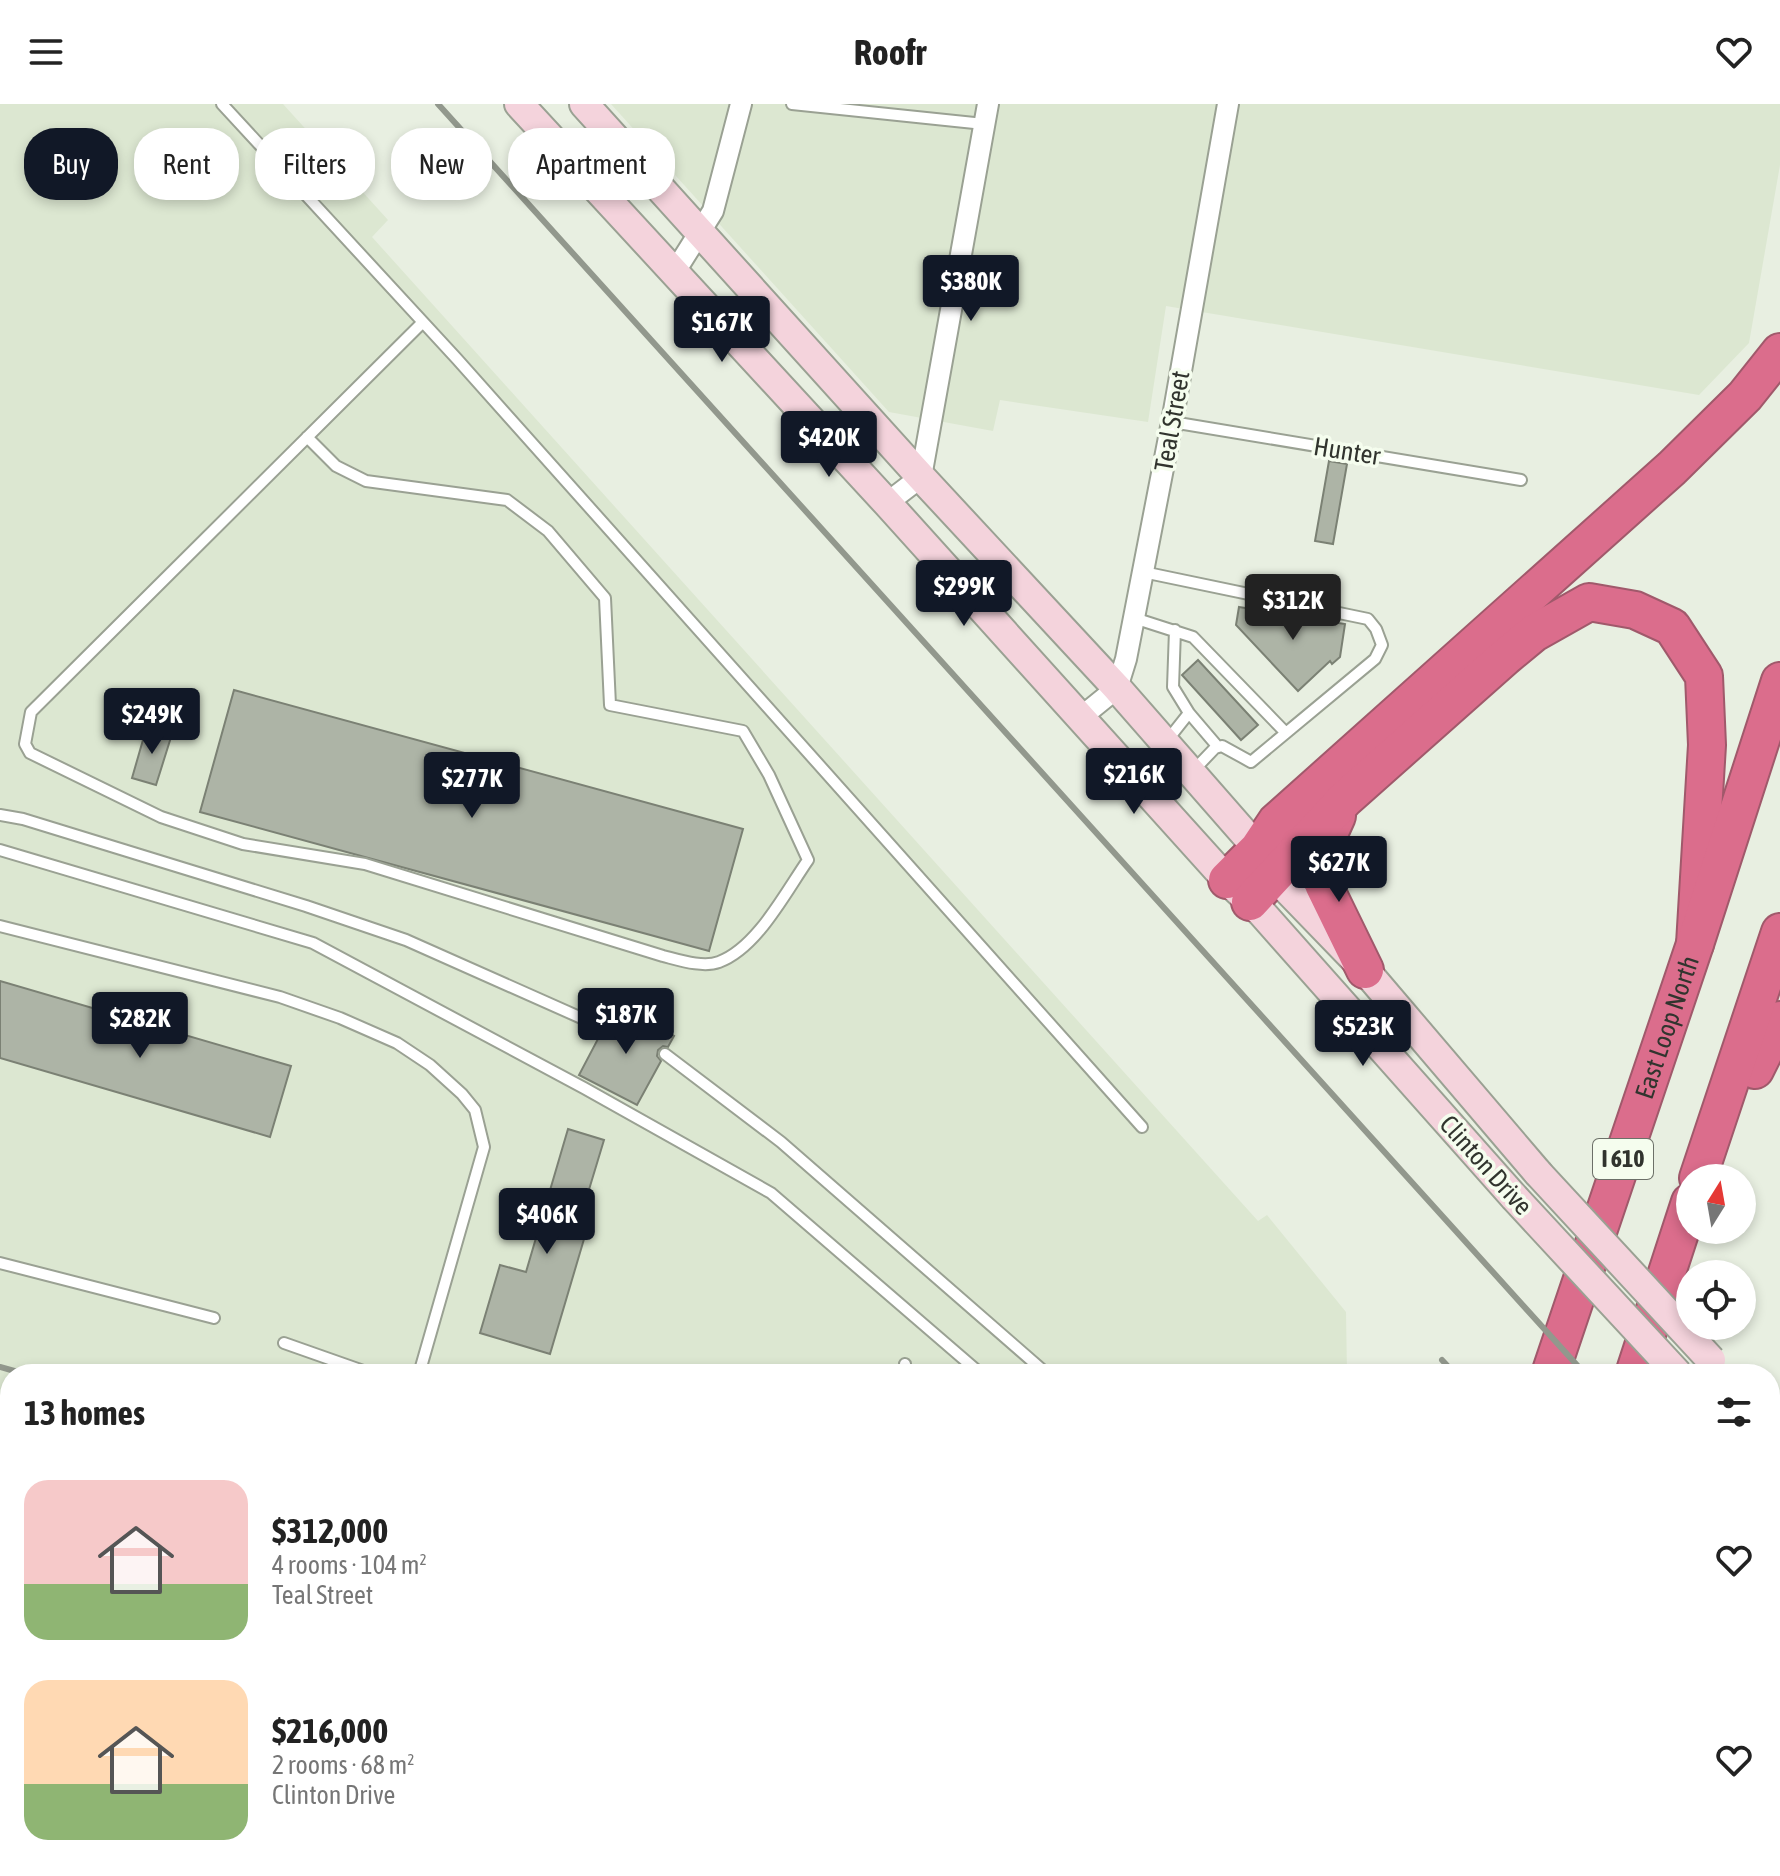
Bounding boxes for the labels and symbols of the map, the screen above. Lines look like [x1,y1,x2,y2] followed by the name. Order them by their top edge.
[915,255,1027,323] pin: $380K
[666,296,778,364] pin: $167K
[1148,369,1196,473] street label: Teal Street
[773,411,885,479] pin: $420K
[1312,431,1383,471] street label: Hunter
[908,560,1020,628] pin: $299K
[1237,574,1349,642] pin: $312K
[96,688,208,756] pin: $249K
[1078,748,1190,816] pin: $216K
[416,752,528,820] pin: $277K
[1283,836,1395,904] pin: $627K
[1629,952,1705,1103] street label: East Loop North
[570,988,682,1056] pin: $187K
[84,992,196,1060] pin: $282K
[1307,1000,1419,1068] pin: $523K
[1434,1109,1538,1221] street label: Clinton Drive
[1593,1139,1653,1179] road number: I 610
[1676,1164,1756,1244] north arrow
[491,1188,603,1256] pin: $406K

